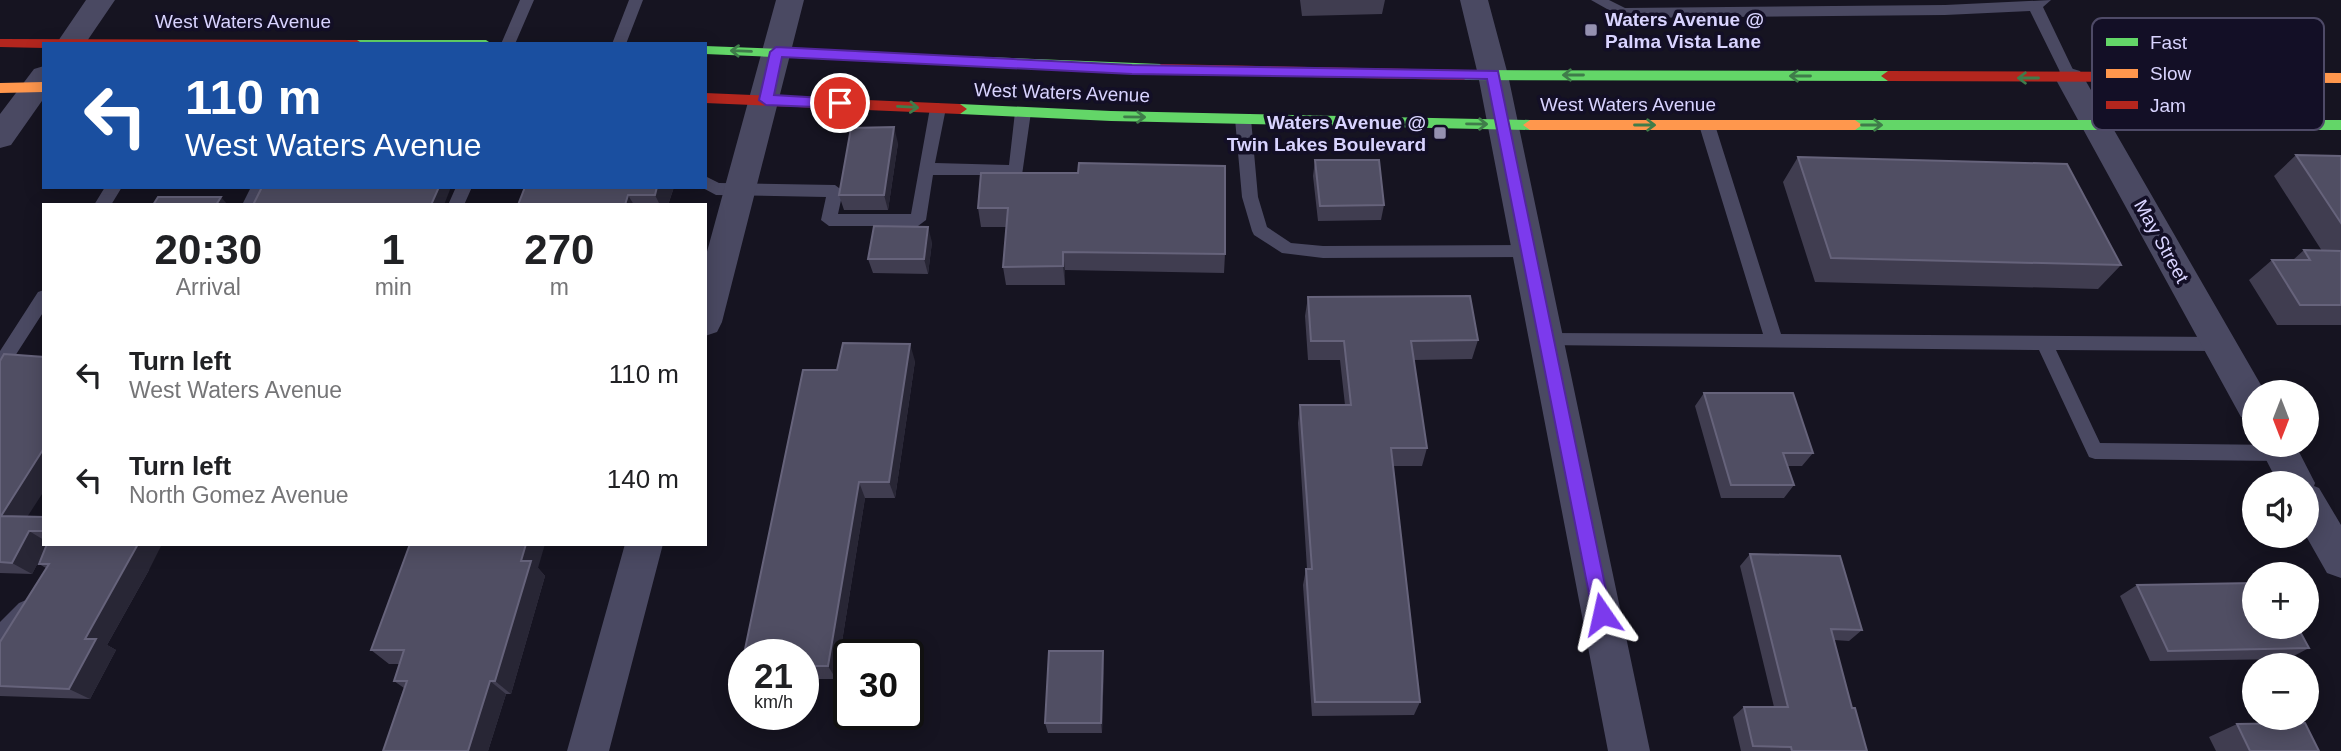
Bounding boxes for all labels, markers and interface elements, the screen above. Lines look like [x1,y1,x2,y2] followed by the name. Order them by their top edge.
[1605,9,1764,52] place label: Waters Avenue @ Palma Vista Lane
[155,11,331,32] street label: West Waters Avenue
[2092,18,2324,130] legend
[1583,22,1599,38] marker: Waters Avenue @ Palma Vista Lane
[2150,32,2188,53] text: Fast
[730,44,753,57] one-way arrow
[2150,63,2191,84] text: Slow
[1562,68,1585,82] one-way arrow
[1789,69,1812,83] one-way arrow
[70,70,161,161] icon: left
[185,70,321,124] text: 110 m
[2017,71,2040,85] one-way arrow
[810,73,870,133] pin
[974,79,1150,106] street label: West Waters Avenue
[821,84,859,122] icon: arrive
[1540,94,1716,115] street label: West Waters Avenue
[2150,95,2186,116] text: Jam
[896,100,919,113] one-way arrow
[1123,110,1146,123] one-way arrow
[1227,112,1426,155] place label: Waters Avenue @ Twin Lakes Boulevard
[1465,117,1488,131] one-way arrow
[1633,118,1656,132] one-way arrow
[1861,118,1884,132] one-way arrow
[1432,125,1448,141] marker: Waters Avenue @ Twin Lakes Boulevard
[185,127,481,163] text: West Waters Avenue
[2130,196,2193,287] street label: May Street
[155,226,262,273] text: 20:30
[381,226,405,273] text: 1
[524,226,594,273] text: 270
[176,274,241,300] text: Arrival
[375,274,412,300] text: min
[550,274,569,300] text: m
[129,346,231,376] text: Turn left
[70,356,108,394] icon: left
[609,359,679,389] text: 110 m
[129,377,342,403] text: West Waters Avenue
[2242,380,2319,457] north arrow
[2242,380,2319,730] map controls
[129,451,231,481] text: Turn left
[70,461,108,499] icon: left
[607,464,679,494] text: 140 m
[2242,471,2319,548] button: sound
[129,482,348,508] text: North Gomez Avenue
[2242,562,2319,639] button: +
[1565,577,1639,651] position arrow
[833,639,924,730] speed limit sign: 30
[2242,653,2319,730] button: −
[754,656,793,695] text: 21
[754,692,793,712] text: km/h

